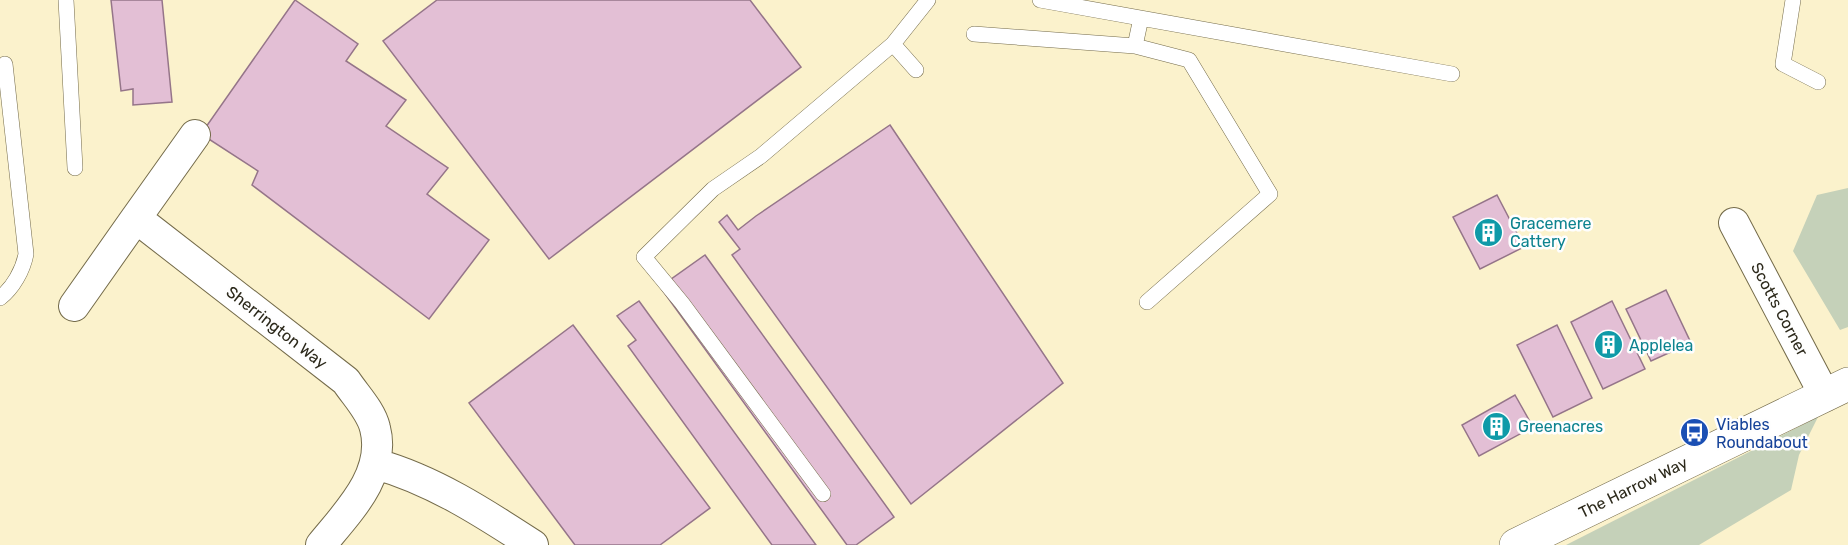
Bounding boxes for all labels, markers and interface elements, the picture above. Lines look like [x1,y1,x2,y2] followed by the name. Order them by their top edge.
[1510,214,1592,251] place label: Gracemere Cattery
[1473,216,1505,248] building icon: Gracemere Cattery
[1747,259,1812,359] street label: Scotts Corner
[223,282,331,373] street label: Sherrington Way
[1592,329,1624,361] building icon: Applelea
[1629,336,1693,355] place label: Applelea
[1481,410,1513,442] building icon: Greenacres
[1716,415,1808,452] place label: Viables Roundabout
[1518,417,1603,436] place label: Greenacres
[1679,417,1711,449] bus stop icon: Viables Roundabout
[1576,453,1691,522] street label: The Harrow Way

